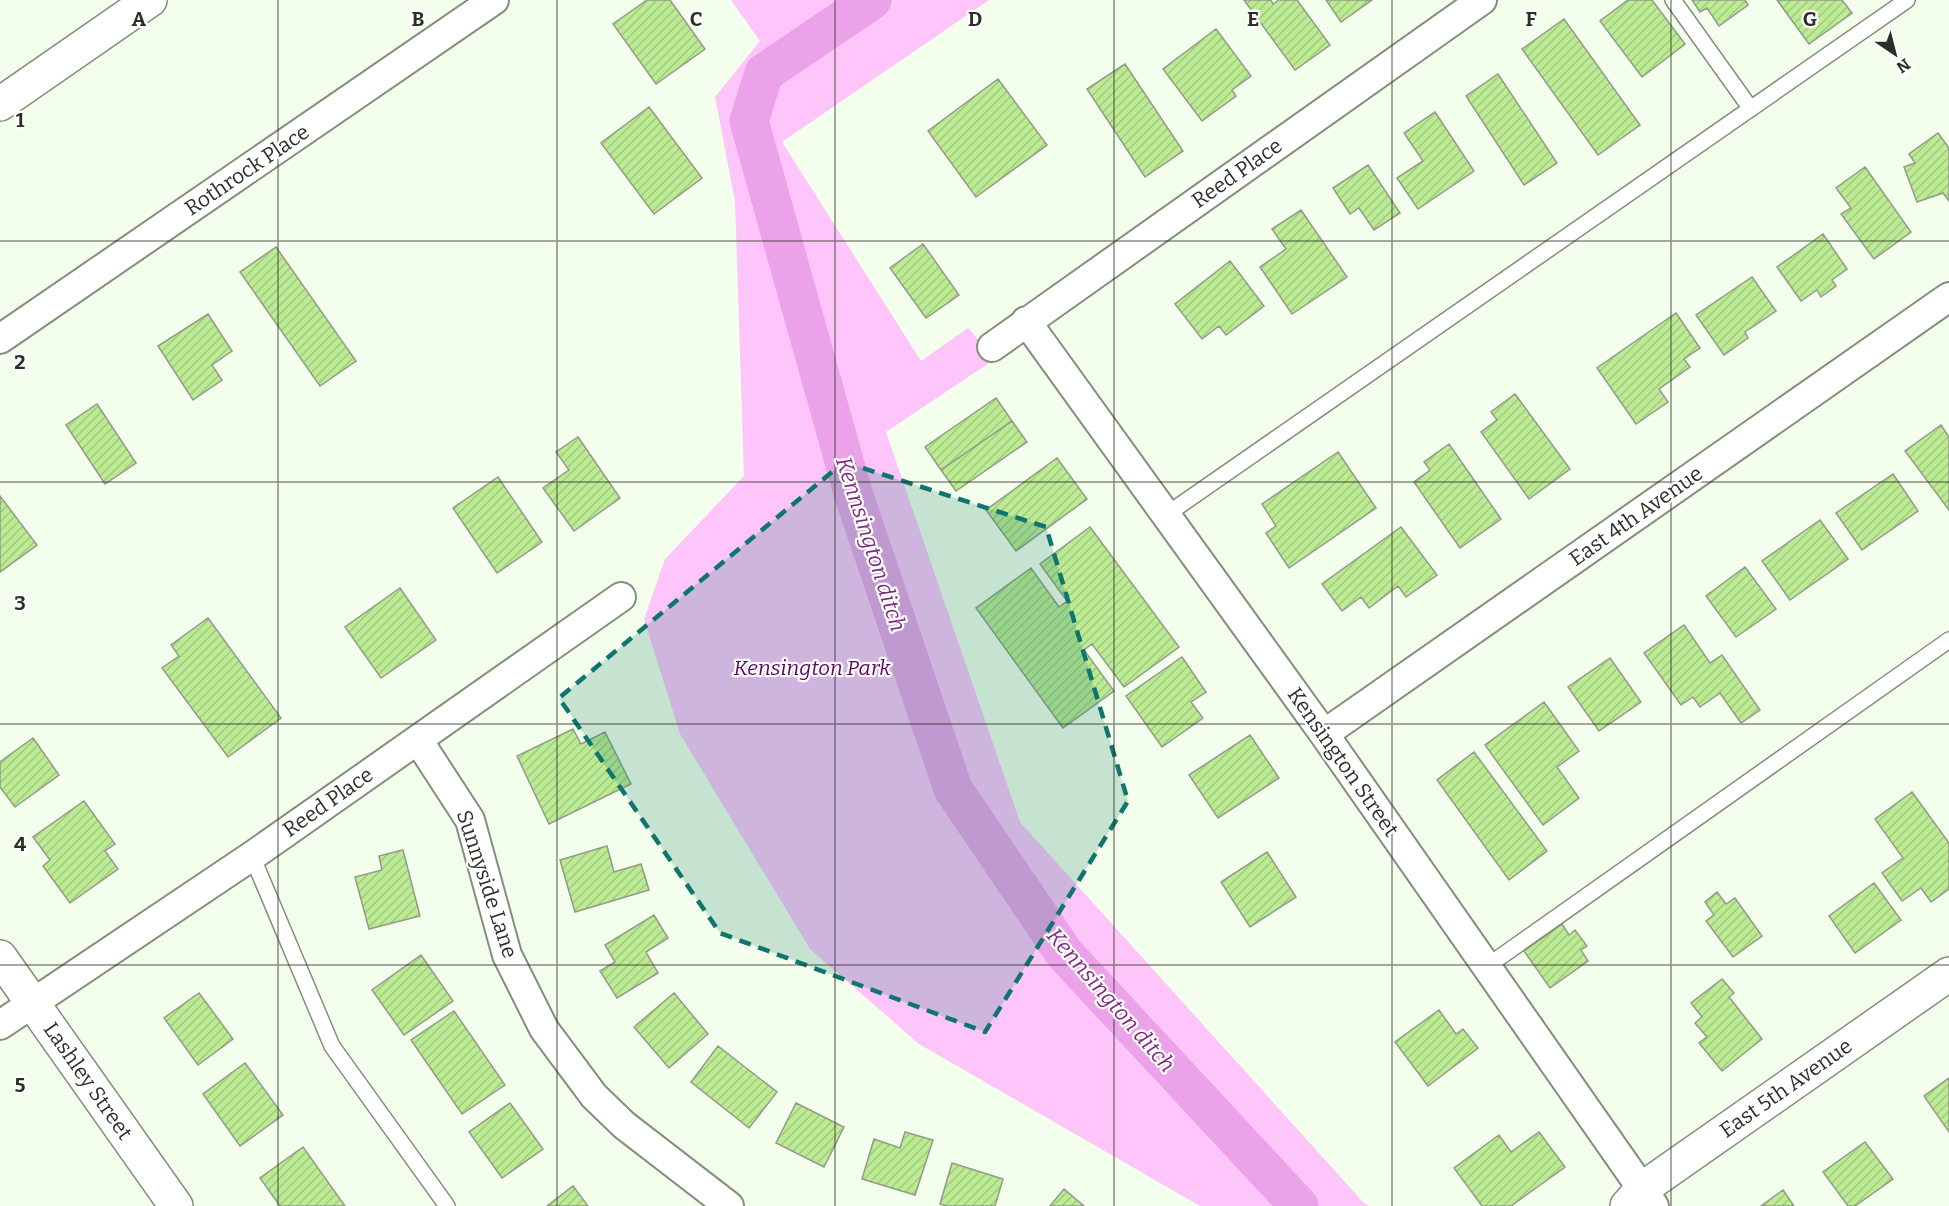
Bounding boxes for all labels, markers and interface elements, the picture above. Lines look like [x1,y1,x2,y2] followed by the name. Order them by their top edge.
[132,7,147,31] text: A
[412,7,425,31] text: B
[690,7,702,31] text: C
[968,7,982,31] text: D
[1247,7,1259,31] text: E
[1525,7,1537,31] text: F
[1803,7,1817,31] text: G
[1865,24,1925,84] north arrow
[1893,55,1914,77] text: N
[16,108,25,132] text: 1
[180,119,314,221] street label: Rothrock Place
[1187,132,1287,214] street label: Reed Place
[14,350,26,374] text: 2
[830,453,912,635] water label: Kennsington ditch
[1564,460,1708,572] street label: East 4th Avenue
[14,591,26,615] text: 3
[733,655,891,681] park label: Kensington Park
[1282,682,1404,842] street label: Kensington Street
[278,761,378,843] street label: Reed Place
[451,807,523,961] street label: Sunnyside Lane
[14,832,26,856] text: 4
[1041,923,1181,1077] water label: Kennsington ditch
[38,1017,138,1145] street label: Lashley Street
[1715,1033,1857,1143] street label: East 5th Avenue
[15,1073,26,1097] text: 5

